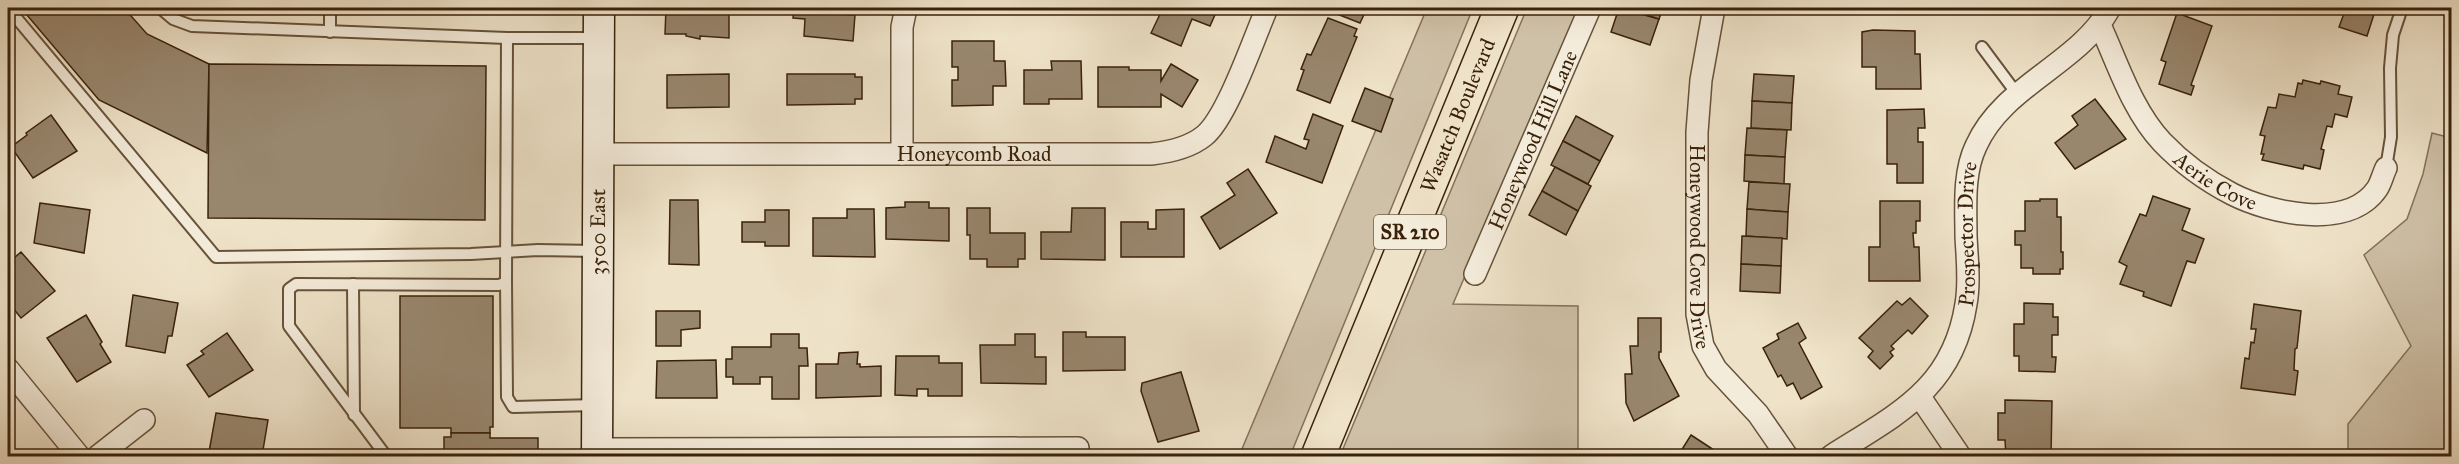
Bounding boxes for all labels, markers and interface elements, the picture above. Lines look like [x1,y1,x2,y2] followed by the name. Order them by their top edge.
[1415,34,1501,196] street label: Wasatch Boulevard
[1483,46,1583,234] street label: Honeywood Hill Lane
[897,141,1052,167] street label: Honeycomb Road
[1684,144,1716,351] street label: Honeywood Cove Drive
[2168,145,2260,216] street label: Aerie Cove
[1953,159,1983,308] street label: Prospector Drive
[585,188,611,275] street label: 3500 East
[1374,215,1446,249] road number: SR 210

